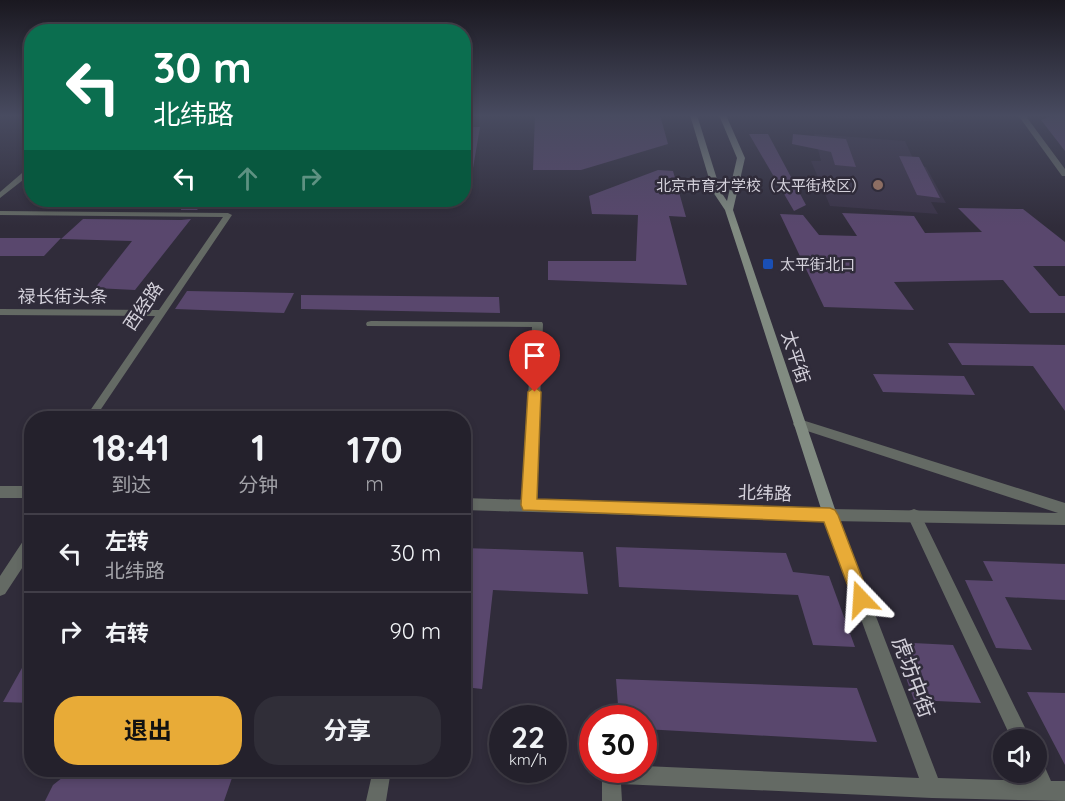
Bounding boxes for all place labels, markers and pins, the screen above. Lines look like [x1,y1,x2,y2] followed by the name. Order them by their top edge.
[656,176,866,195] place label: 北京市育才学校（太平街校区）
[871,178,885,192] marker: 北京市育才学校（太平街校区）
[780,255,855,274] place label: 太平街北口
[761,257,775,271] marker: 太平街北口
[509,330,560,392] pin

